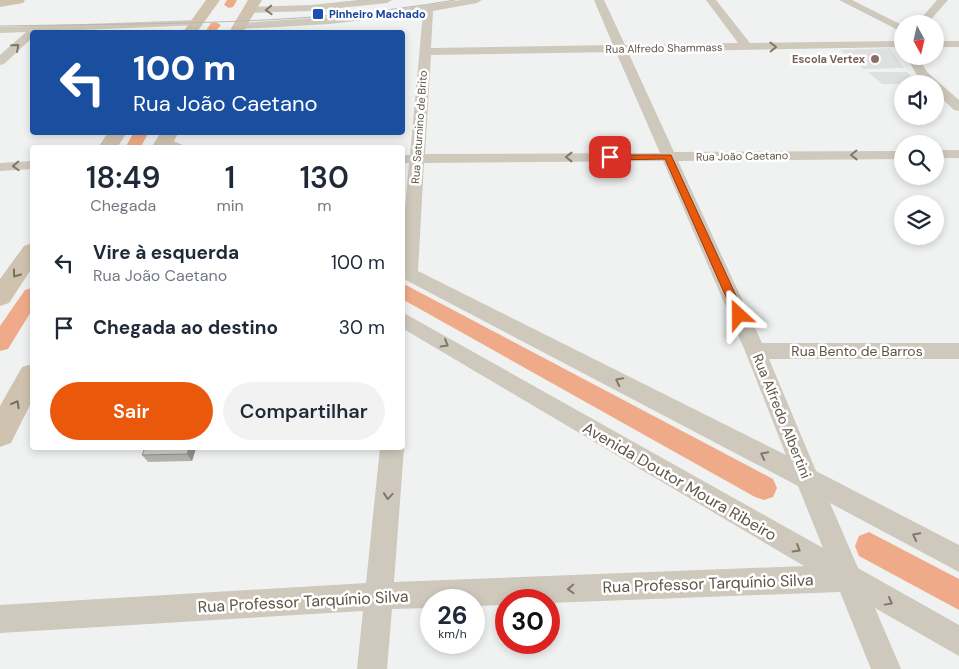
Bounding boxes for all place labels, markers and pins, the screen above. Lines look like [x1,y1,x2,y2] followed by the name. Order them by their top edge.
[311,7,325,21] marker: Pinheiro Machado
[329,7,426,21] place label: Pinheiro Machado
[792,52,866,66] place label: Escola Vertex
[869,53,881,65] marker: Escola Vertex
[589,136,631,178] pin

